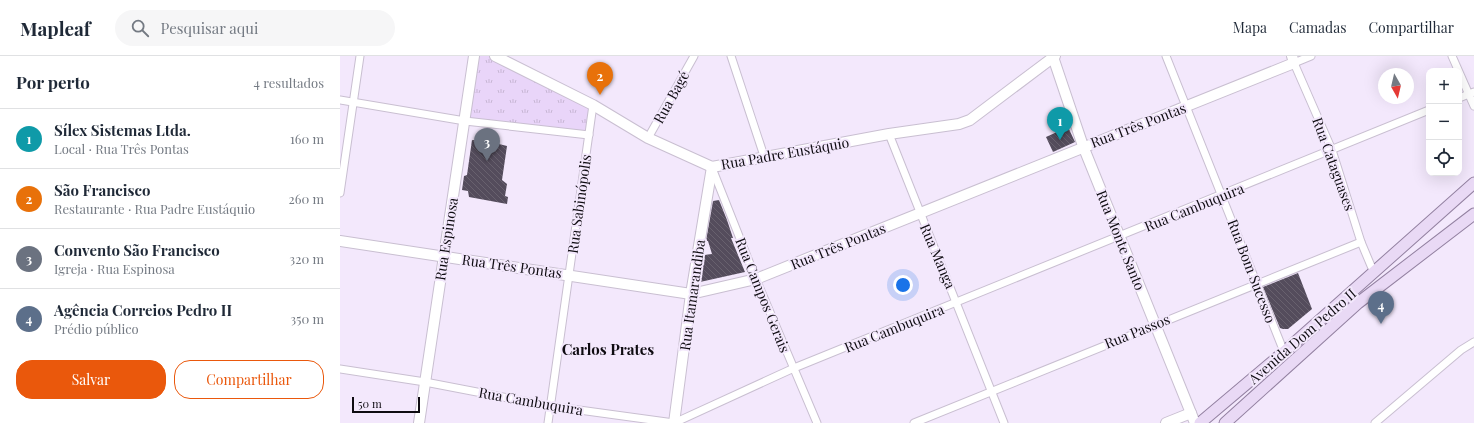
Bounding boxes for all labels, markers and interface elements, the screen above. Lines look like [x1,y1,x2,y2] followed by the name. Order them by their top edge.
[115,10,395,46] search box
[20,15,91,41] text: Mapleaf
[129,17,151,39] icon: search
[161,18,258,38] text: Pesquisar aqui
[1233,18,1267,37] text: Mapa
[1289,18,1346,37] text: Camadas
[1368,18,1454,37] text: Compartilhar
[587,62,613,95] pin: 2
[649,67,693,127] street label: Rua Bagé
[1378,68,1414,104] north arrow
[1426,68,1462,176] map controls
[1426,68,1462,104] button: +
[16,71,90,93] text: Por perto
[254,74,324,91] text: 4 resultados
[1088,98,1188,152] street label: Rua Três Pontas
[1426,104,1462,140] button: −
[1047,107,1073,140] pin: 1
[1308,115,1360,213] street label: Rua Cataguases
[54,120,191,140] text: Sílex Sistemas Ltda.
[474,128,500,161] pin: 3
[27,130,31,147] text: 1
[290,130,324,147] text: 160 m
[719,132,851,174] street label: Rua Padre Eustáquio
[54,140,189,157] text: Local · Rua Três Pontas
[1426,140,1462,176] button: locate
[563,153,595,255] street label: Rua Sabinópolis
[1141,178,1247,236] street label: Rua Cambuquira
[54,180,150,200] text: São Francisco
[1092,187,1150,293] street label: Rua Monte Santo
[26,190,32,207] text: 2
[288,190,324,207] text: 260 m
[430,196,462,282] street label: Rua Espinosa
[54,200,255,217] text: Restaurante · Rua Padre Eustáquio
[1223,216,1281,326] street label: Rua Bom Sucesso
[788,218,888,274] street label: Rua Três Pontas
[916,221,960,292] street label: Rua Manga
[731,235,795,355] street label: Rua Campos Gerais
[675,238,709,352] street label: Rua Itamarandiba
[54,240,220,260] text: Convento São Francisco
[26,250,32,267] text: 3
[289,250,324,267] text: 320 m
[461,250,563,282] street label: Rua Três Pontas
[54,260,175,277] text: Igreja · Rua Espinosa
[893,275,913,295] your location
[1243,284,1360,389] street label: Avenida Dom Pedro II
[1368,291,1394,324] pin: 4
[841,299,947,357] street label: Rua Cambuquira
[54,300,232,320] text: Agência Correios Pedro II
[1101,309,1173,353] street label: Rua Passos
[26,310,32,327] text: 4
[290,310,324,327] text: 350 m
[54,320,139,337] text: Prédio público
[562,339,654,359] district label: Carlos Prates
[16,360,166,399] button: Salvar
[174,360,324,399] button: Compartilhar
[477,382,585,420] street label: Rua Cambuquira
[352,395,420,414] scale bar
[358,396,382,411] text: 50 m

